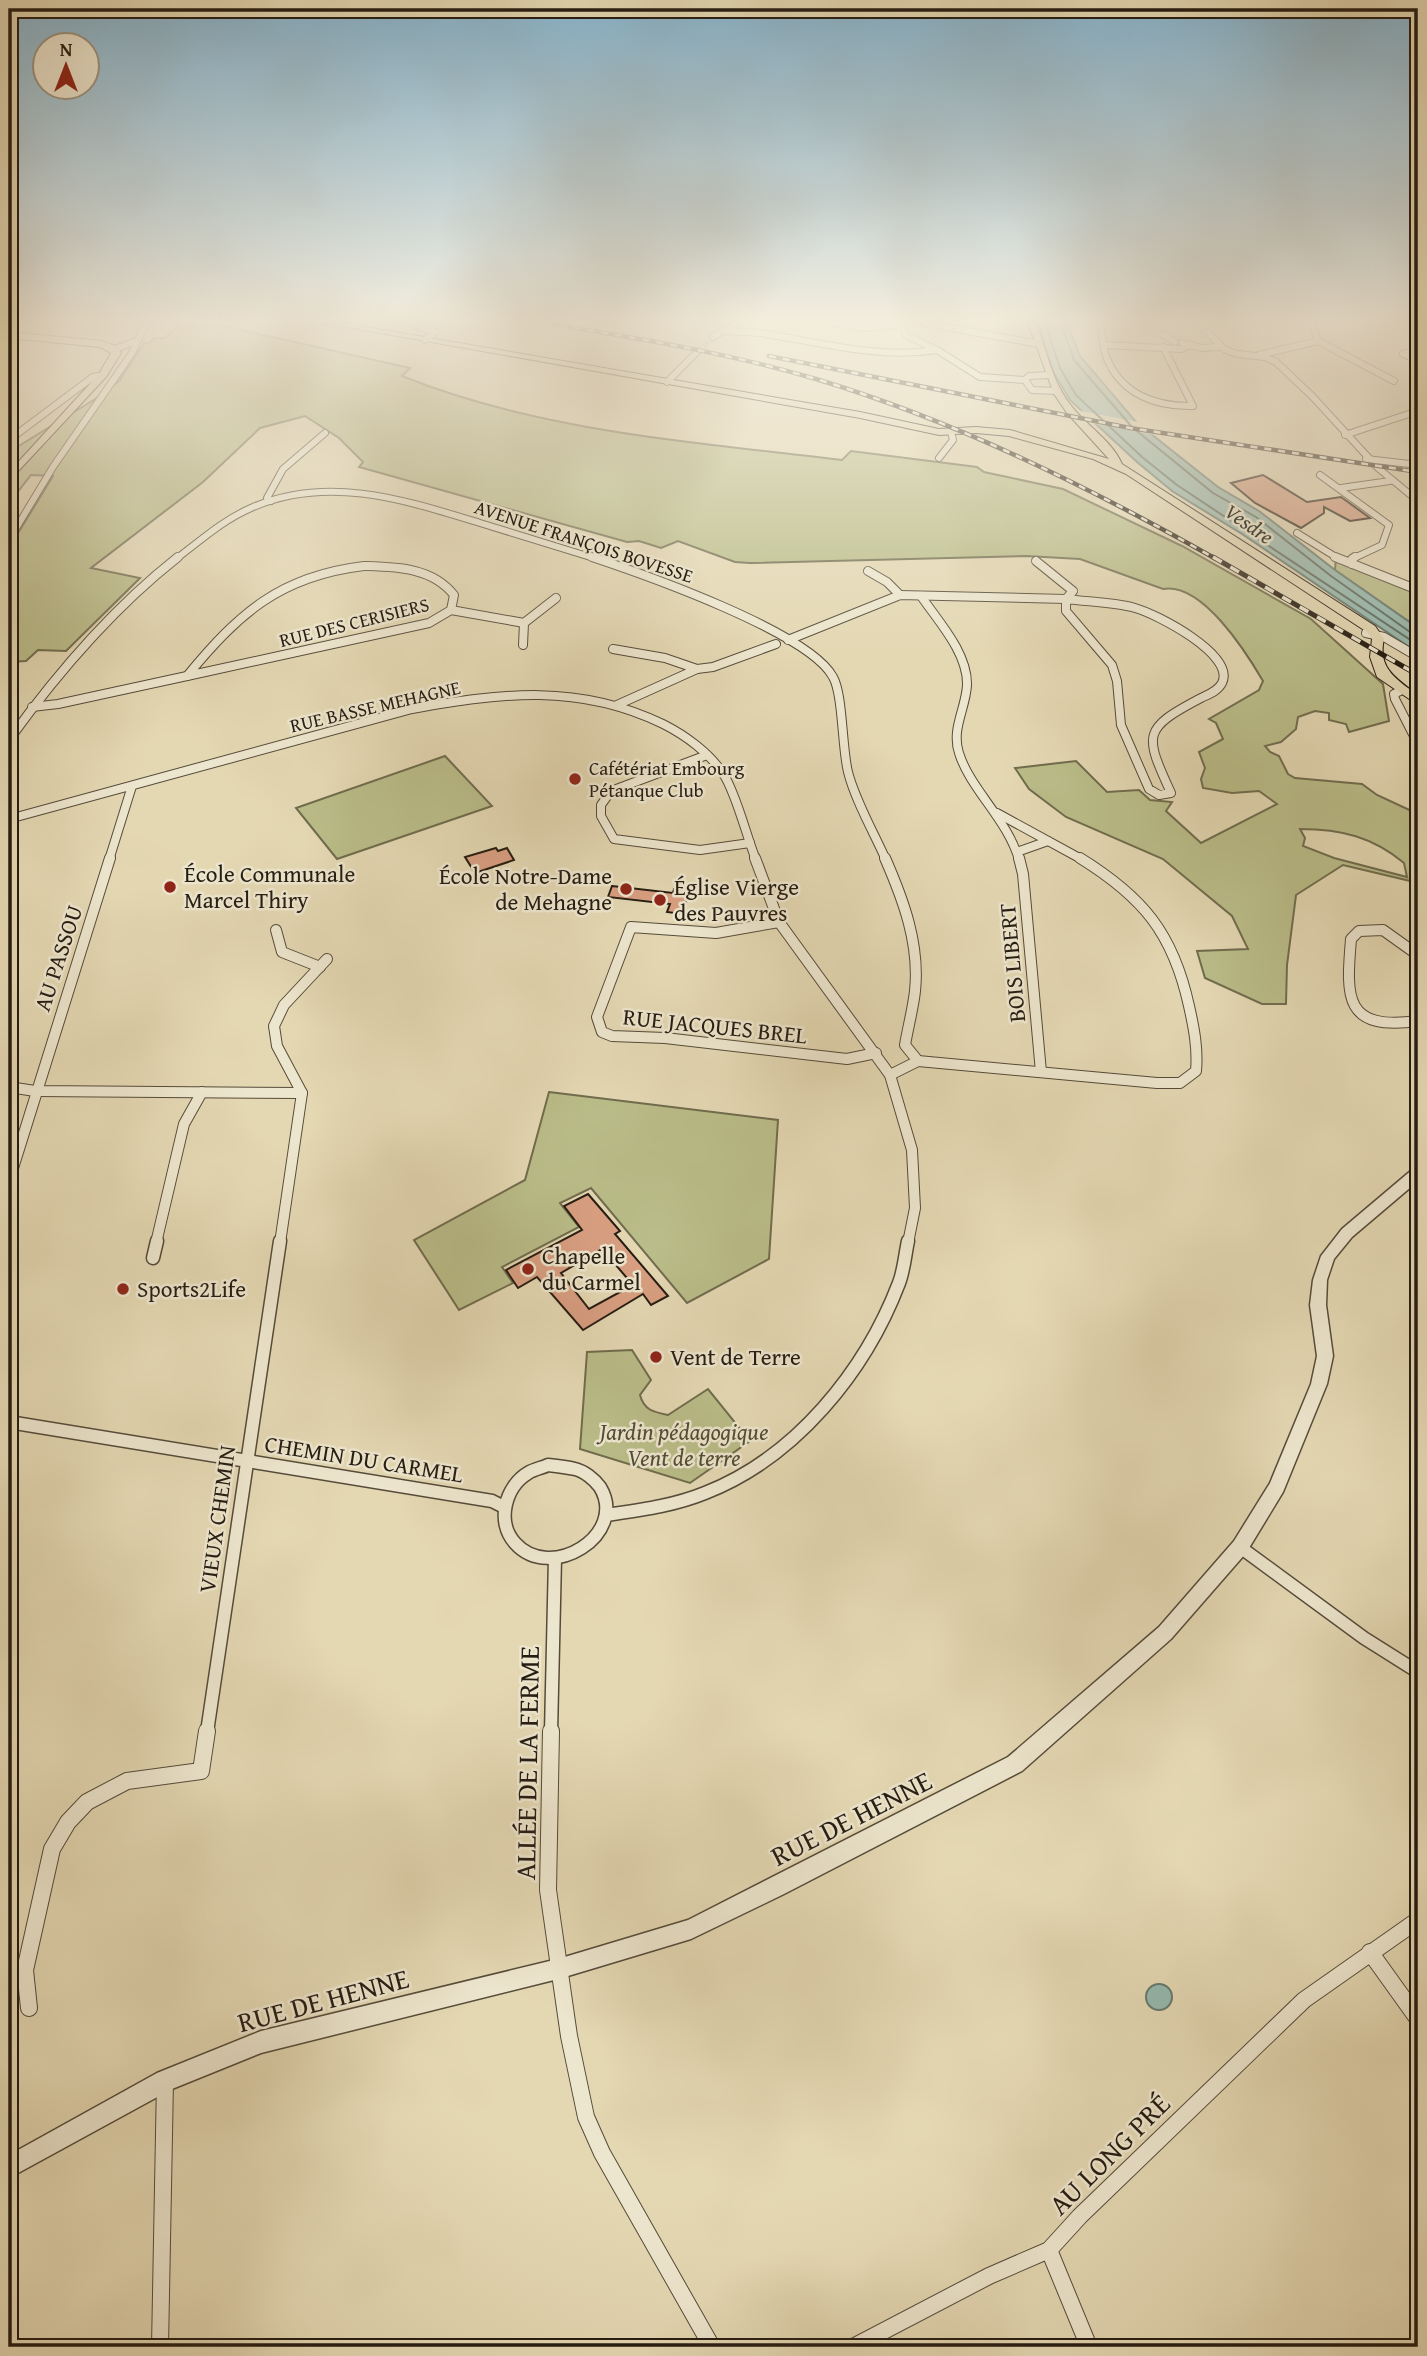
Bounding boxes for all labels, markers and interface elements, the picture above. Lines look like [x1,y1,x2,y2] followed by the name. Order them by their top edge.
[32,32,102,102] north arrow
[60,35,73,63] text: N
[471,492,697,590] street label: AVENUE FRANÇOIS BOVESSE
[1218,496,1280,552] water label: Vesdre
[276,590,432,654] street label: RUE DES CERISIERS
[287,673,463,739] street label: RUE BASSE MEHAGNE
[589,754,745,804] place label: Cafétériat Embourg Pétanque Club
[567,771,583,787] marker: Cafétériat Embourg Pétanque Club
[184,857,355,916] place label: École Communale Marcel Thiry
[439,859,612,918] place label: École Notre-Dame de Mehagne
[674,870,799,929] place label: Église Vierge des Pauvres
[162,879,178,895] marker: École Communale Marcel Thiry
[618,881,634,897] marker: École Notre-Dame de Mehagne
[652,892,668,908] marker: Église Vierge des Pauvres
[25,901,90,1015] street label: AU PASSOU
[990,902,1033,1024] street label: BOIS LIBERT
[622,999,809,1052] street label: RUE JACQUES BREL
[542,1239,641,1298] place label: Chapelle du Carmel
[520,1261,536,1277] marker: Chapelle du Carmel
[137,1272,246,1305] place label: Sports2Life
[115,1281,131,1297] marker: Sports2Life
[670,1340,801,1373] place label: Vent de Terre
[648,1349,664,1365] marker: Vent de Terre
[596,1415,768,1474] park label: Jardin pédagogique Vent de terre
[263,1427,466,1490] street label: CHEMIN DU CARMEL
[190,1443,243,1595] street label: VIEUX CHEMIN
[504,1646,549,1880] street label: ALLÉE DE LA FERME
[763,1759,938,1876] street label: RUE DE HENNE
[233,1957,413,2042] street label: RUE DE HENNE
[1038,2083,1179,2224] street label: AU LONG PRÉ

